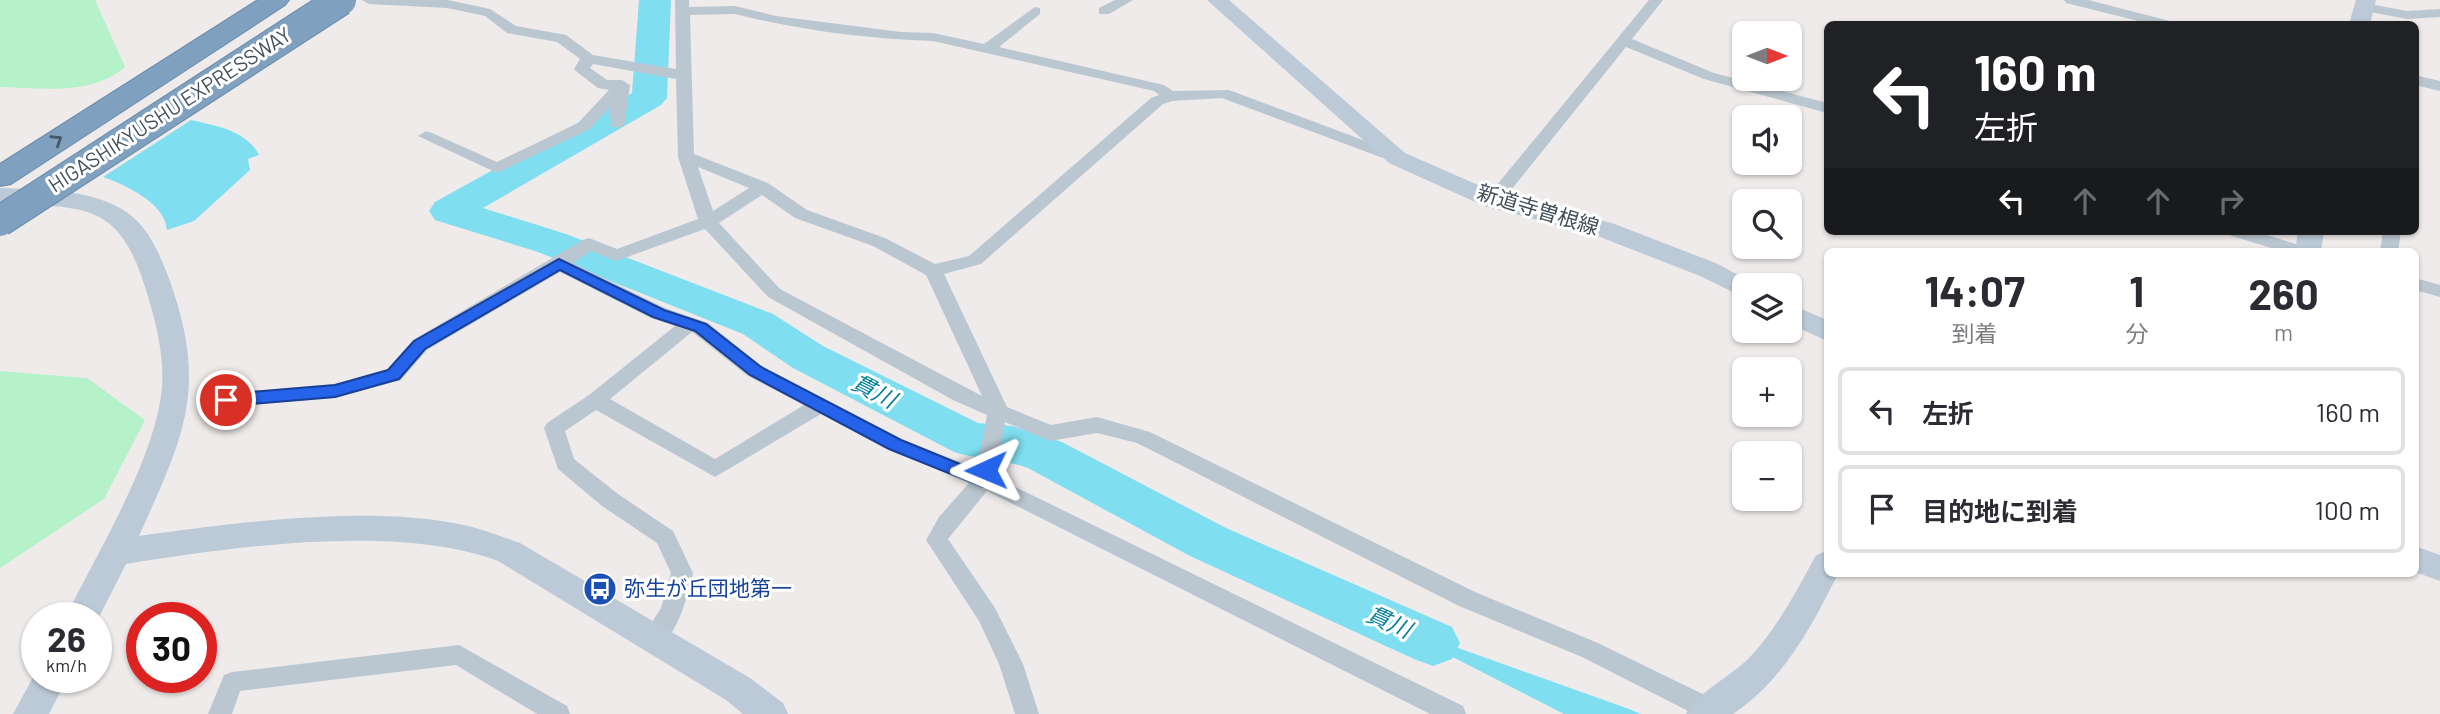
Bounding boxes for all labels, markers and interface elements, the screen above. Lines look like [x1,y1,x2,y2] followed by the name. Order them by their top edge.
[43,21,295,197] street label: HIGASHIKYUSHU EXPRESSWAY
[1732,21,1802,91] north arrow
[1732,21,1802,511] map controls
[1974,42,2096,101] text: 160 m
[1859,49,1950,140] icon: left
[1732,105,1802,175] button: sound
[1974,107,2038,145] text: 左折
[50,136,63,149] one-way arrow
[1475,178,1602,239] street label: 新道寺曽根線
[1993,182,2031,220] icon: left
[2066,182,2104,220] icon: ahead
[2139,182,2177,220] icon: ahead
[2212,182,2250,220] icon: right
[1732,189,1802,259] button: search
[1924,265,2025,315] text: 14:07
[2129,265,2144,315] text: 1
[2249,268,2319,318] text: 260
[1732,273,1802,343] button: layers
[2274,318,2293,346] text: m
[1952,319,1998,347] text: 到着
[2125,319,2148,347] text: 分
[1732,357,1802,427] button: +
[848,367,904,414] water label: 貫川
[196,370,256,430] pin
[207,381,245,419] icon: arrive
[1863,392,1901,430] icon: left
[2316,396,2380,427] text: 160 m
[1922,397,1974,428] text: 左折
[949,433,1023,507] position arrow
[1732,441,1802,511] button: −
[1863,490,1901,528] icon: arrive
[2315,494,2380,525] text: 100 m
[1922,495,2078,526] text: 目的地に到着
[581,570,619,608] bus stop icon: 弥生が丘団地第一
[624,575,792,600] place label: 弥生が丘団地第一
[1363,599,1419,644] water label: 貫川
[126,602,217,693] speed limit sign: 30
[47,617,86,659] text: 26
[46,654,87,676] text: km/h

